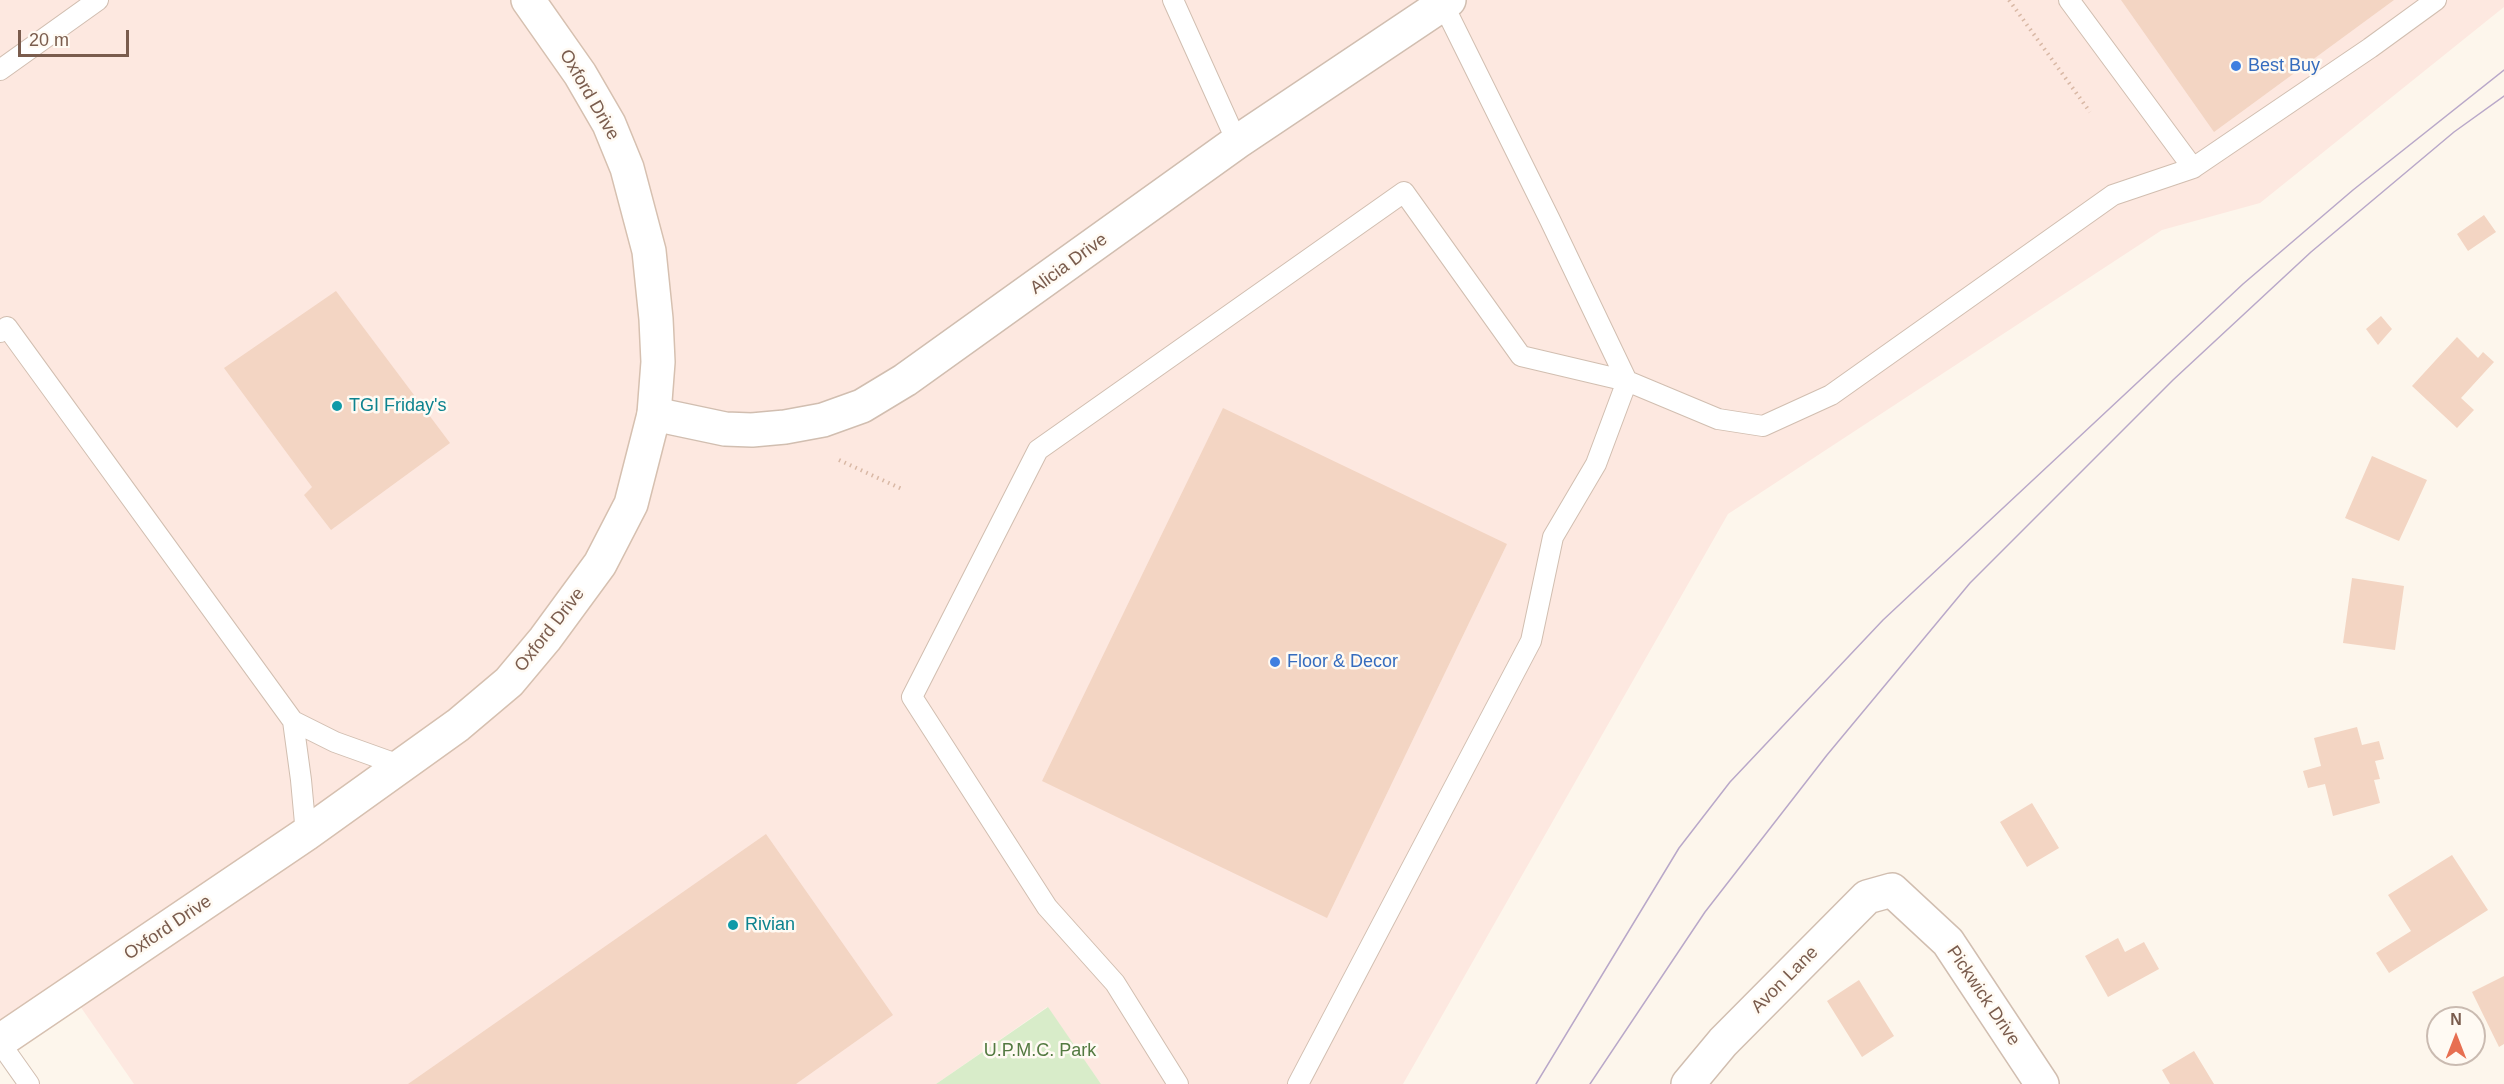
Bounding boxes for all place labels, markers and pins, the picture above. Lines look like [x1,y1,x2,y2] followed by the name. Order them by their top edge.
[2248,55,2320,77] place label: Best Buy
[2229,59,2243,73] marker: Best Buy
[349,395,446,417] place label: TGI Friday's
[330,399,344,413] marker: TGI Friday's
[1287,651,1398,673] place label: Floor & Decor
[1268,655,1282,669] marker: Floor & Decor
[745,914,795,936] place label: Rivian
[726,918,740,932] marker: Rivian

